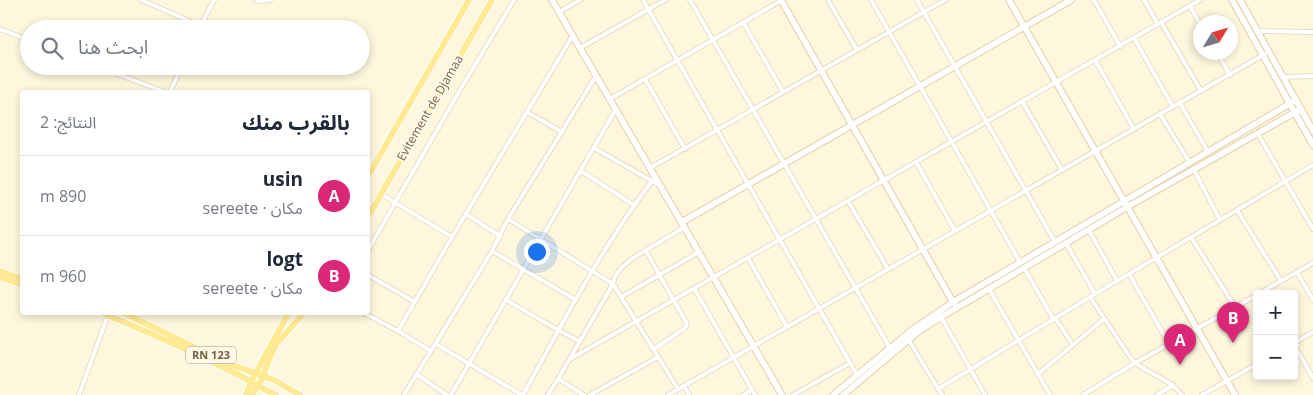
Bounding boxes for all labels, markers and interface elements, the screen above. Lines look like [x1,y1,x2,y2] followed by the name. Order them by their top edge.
[1193,15,1238,60] north arrow
[20,20,370,75] search box
[38,34,66,62] icon: search
[78,34,148,60] text: ابحث هنا
[392,52,467,164] street label: Evitement de Djamaa
[242,108,350,136] text: بالقرب منك
[40,111,96,133] text: النتائج: 2
[263,166,303,192] text: usin
[40,185,86,207] text: 890 m
[328,185,340,207] text: A
[203,197,303,219] text: مكان · sereete
[524,239,550,265] your location
[266,246,303,272] text: logt
[40,265,86,287] text: 960 m
[329,265,339,287] text: B
[203,277,303,299] text: مكان · sereete
[1253,290,1298,380] map controls
[1253,290,1298,335] button: +
[1217,302,1249,343] pin: B
[1164,324,1196,365] pin: A
[1253,335,1298,380] button: −
[186,346,236,364] road number: RN 123

